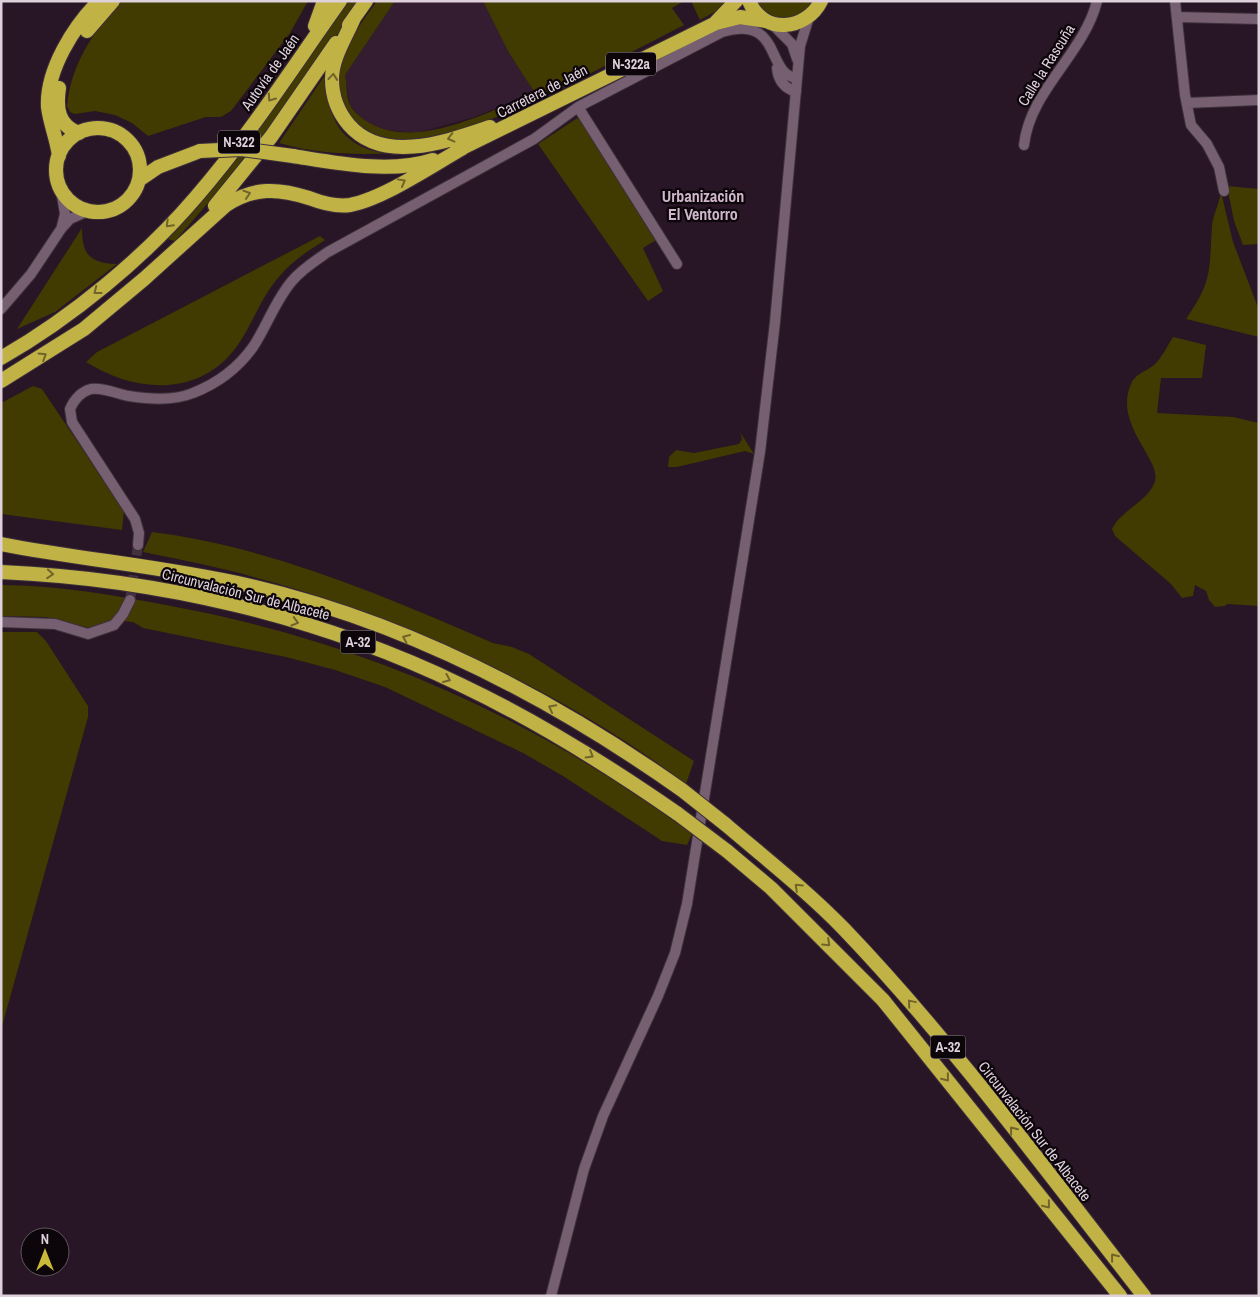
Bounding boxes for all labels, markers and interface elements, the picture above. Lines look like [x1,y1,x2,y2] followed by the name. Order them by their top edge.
[1012,20,1080,110] street label: Calle la Rascuña
[235,30,304,115] street label: Autovía de Jaén
[606,52,656,76] road number: N-322a
[493,59,591,123] street label: Carretera de Jaén
[328,72,339,80] one-way arrow
[268,92,277,102] one-way arrow
[218,130,260,154] road number: N-322
[448,133,456,143] one-way arrow
[397,178,406,188] one-way arrow
[662,185,744,225] district label: Urbanización El Ventorro
[242,189,251,199] one-way arrow
[166,219,175,228] one-way arrow
[94,286,103,295] one-way arrow
[38,353,47,363] one-way arrow
[160,563,332,625] street label: Circunvalación Sur de Albacete
[46,569,54,580] one-way arrow
[290,616,298,626] one-way arrow
[340,630,376,654] road number: A-32
[402,633,411,644] one-way arrow
[442,672,451,683] one-way arrow
[549,704,558,714] one-way arrow
[585,749,594,759] one-way arrow
[795,884,804,893] one-way arrow
[821,937,830,946] one-way arrow
[908,1000,917,1009] one-way arrow
[930,1036,966,1058] road number: A-32
[974,1057,1096,1205] street label: Circunvalación Sur de Albacete
[940,1072,948,1081] one-way arrow
[1011,1127,1019,1136] one-way arrow
[1042,1199,1050,1208] one-way arrow
[20,1227,70,1277] north arrow
[41,1230,49,1248] text: N
[1110,1254,1119,1263] one-way arrow

